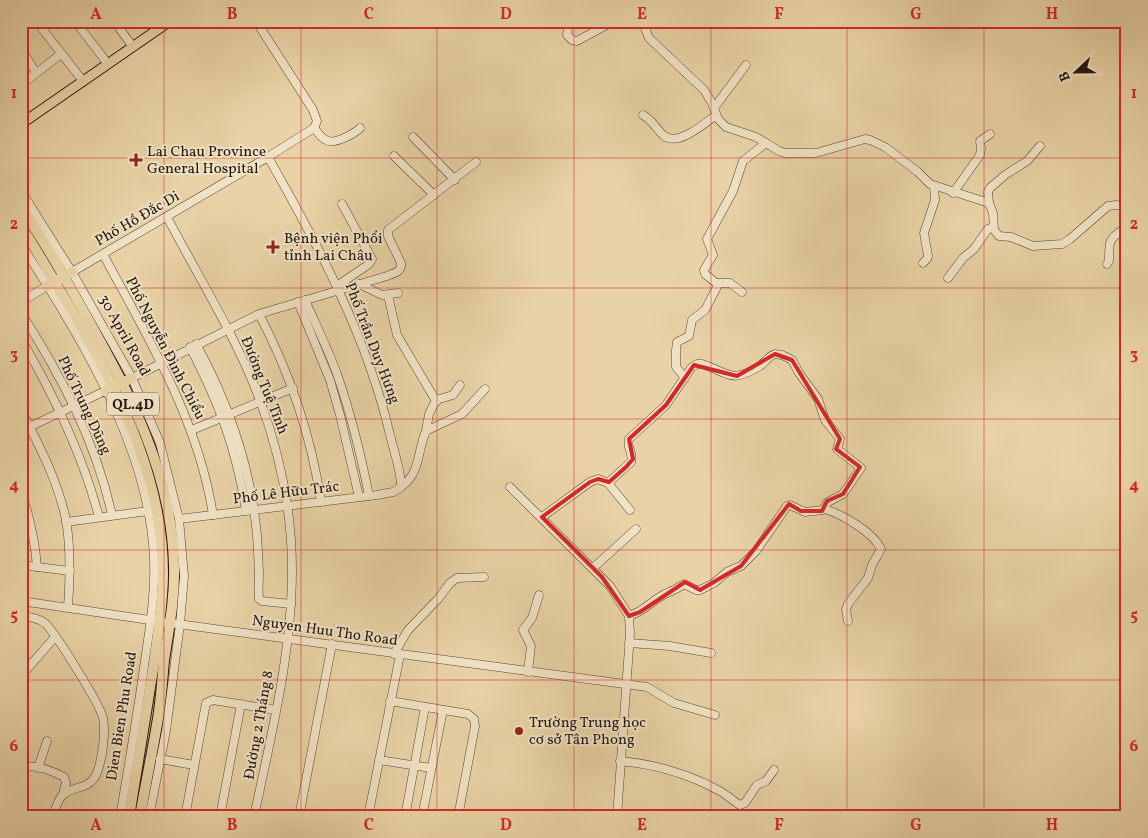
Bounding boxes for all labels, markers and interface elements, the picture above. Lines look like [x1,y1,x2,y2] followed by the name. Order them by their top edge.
[90,4,102,26] text: A
[227,4,238,26] text: B
[364,4,374,26] text: C
[500,4,512,26] text: D
[637,4,647,26] text: E
[774,4,784,26] text: F
[910,4,922,26] text: G
[1046,4,1058,26] text: H
[1050,48,1100,98] north arrow
[1055,68,1076,84] text: B
[11,83,17,105] text: 1
[1131,83,1137,105] text: 1
[147,142,266,180] place label: Lai Chau Province General Hospital
[129,153,143,167] marker: Lai Chau Province General Hospital
[92,187,184,252] street label: Phố Hồ Đắc Di
[10,214,18,236] text: 2
[1130,214,1138,236] text: 2
[284,229,383,267] place label: Bệnh viện Phổi tỉnh Lai Châu
[266,240,280,254] marker: Bệnh viện Phổi tỉnh Lai Châu
[120,274,210,424] street label: Phố Nguyễn Đình Chiểu
[339,280,405,408] street label: Phố Trần Duy Hưng
[93,291,155,380] street label: 30 April Road
[234,333,293,438] street label: Đường Tuệ Tĩnh
[10,344,18,366] text: 3
[1130,344,1138,366] text: 3
[52,353,116,459] street label: Phố Trung Dũng
[107,392,159,416] road number: QL.4D
[9,475,19,497] text: 4
[1129,475,1139,497] text: 4
[232,477,341,510] street label: Phố Lê Hữu Trác
[10,605,18,627] text: 5
[1130,605,1138,627] text: 5
[251,611,399,652] street label: Nguyen Huu Tho Road
[102,650,143,782] street label: Dien Bien Phu Road
[240,669,279,781] street label: Đường 2 Tháng 8
[529,713,646,751] place label: Trường Trung học cơ sở Tân Phong
[513,725,525,737] marker: Trường Trung học cơ sở Tân Phong
[10,736,19,758] text: 6
[1130,736,1139,758] text: 6
[90,815,102,837] text: A
[227,815,238,837] text: B
[364,815,374,837] text: C
[500,815,512,837] text: D
[637,815,647,837] text: E
[774,815,784,837] text: F
[910,815,922,837] text: G
[1046,815,1058,837] text: H

